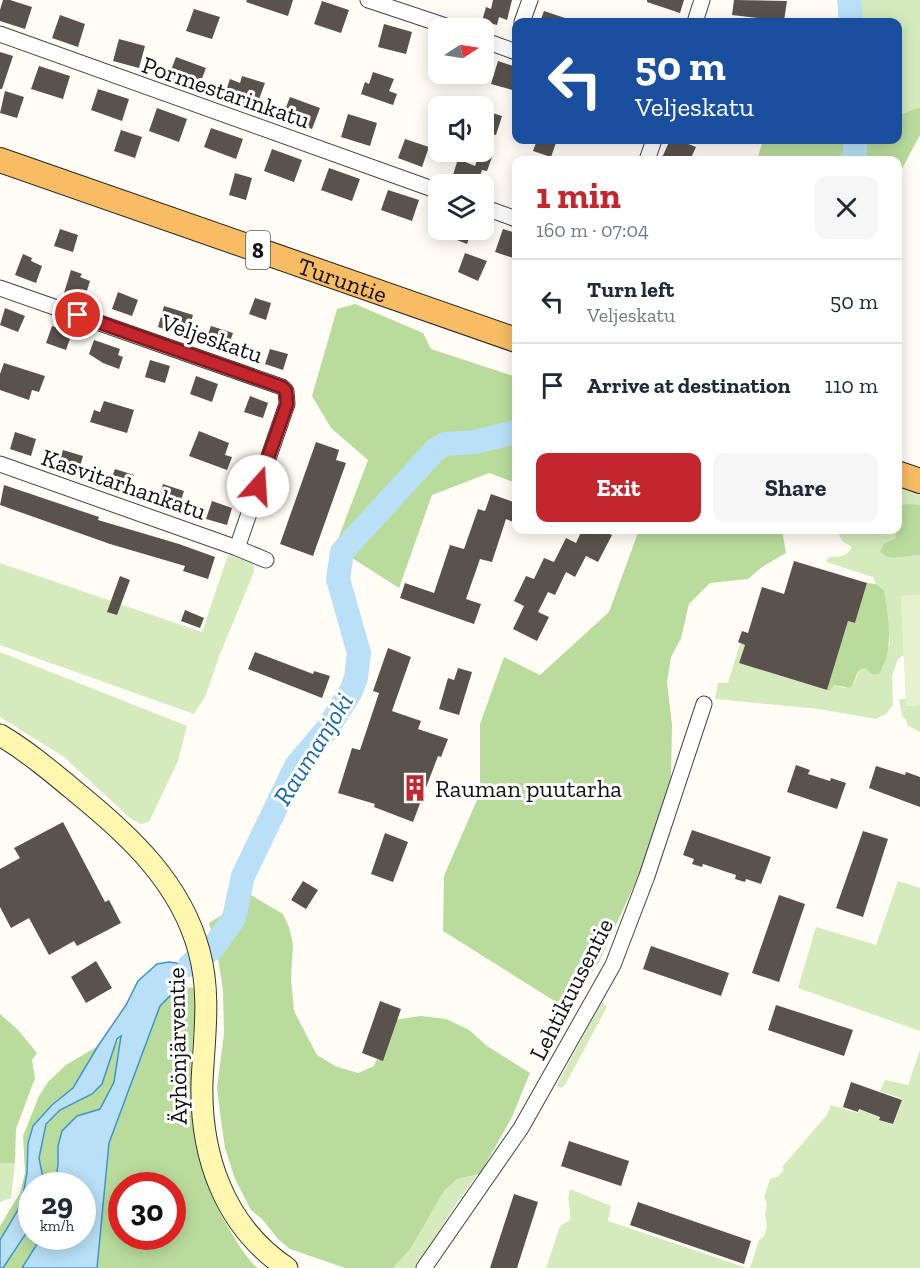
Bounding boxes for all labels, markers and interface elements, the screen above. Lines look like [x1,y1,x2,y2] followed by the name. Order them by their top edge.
[428,18,494,84] north arrow
[428,18,494,240] map controls
[635,40,726,91] text: 50 m
[536,42,614,120] icon: left
[138,50,314,134] street label: Pormestarinkatu
[635,91,754,123] text: Veljeskatu
[428,96,494,162] button: sound
[428,174,494,240] button: layers
[536,174,621,217] text: 1 min
[815,176,878,239] button: close
[536,218,649,242] text: 160 m · 07:04
[246,231,270,269] road number: 8
[294,251,391,309] street label: Turuntie
[587,276,674,303] text: Turn left
[536,285,569,318] icon: left
[830,288,878,315] text: 50 m
[52,289,103,340] pin
[61,298,94,331] icon: arrive
[587,303,675,327] text: Veljeskatu
[156,307,267,369] street label: Veljeskatu
[536,369,569,402] icon: arrive
[587,372,790,399] text: Arrive at destination
[824,372,878,399] text: 110 m
[38,442,211,526] street label: Kasvitarhankatu
[536,453,701,522] button: Exit
[713,453,878,522] button: Share
[226,454,290,518] position arrow
[266,687,360,811] water label: Raumanjoki
[400,773,430,803] building icon: Rauman puutarha
[435,774,622,803] place label: Rauman puutarha
[523,913,619,1065] street label: Lehtikuusentie
[161,967,193,1125] street label: Äyhönjärventie
[108,1172,186,1250] speed limit sign: 30
[41,1186,73,1222] text: 29
[40,1217,74,1235] text: km/h

